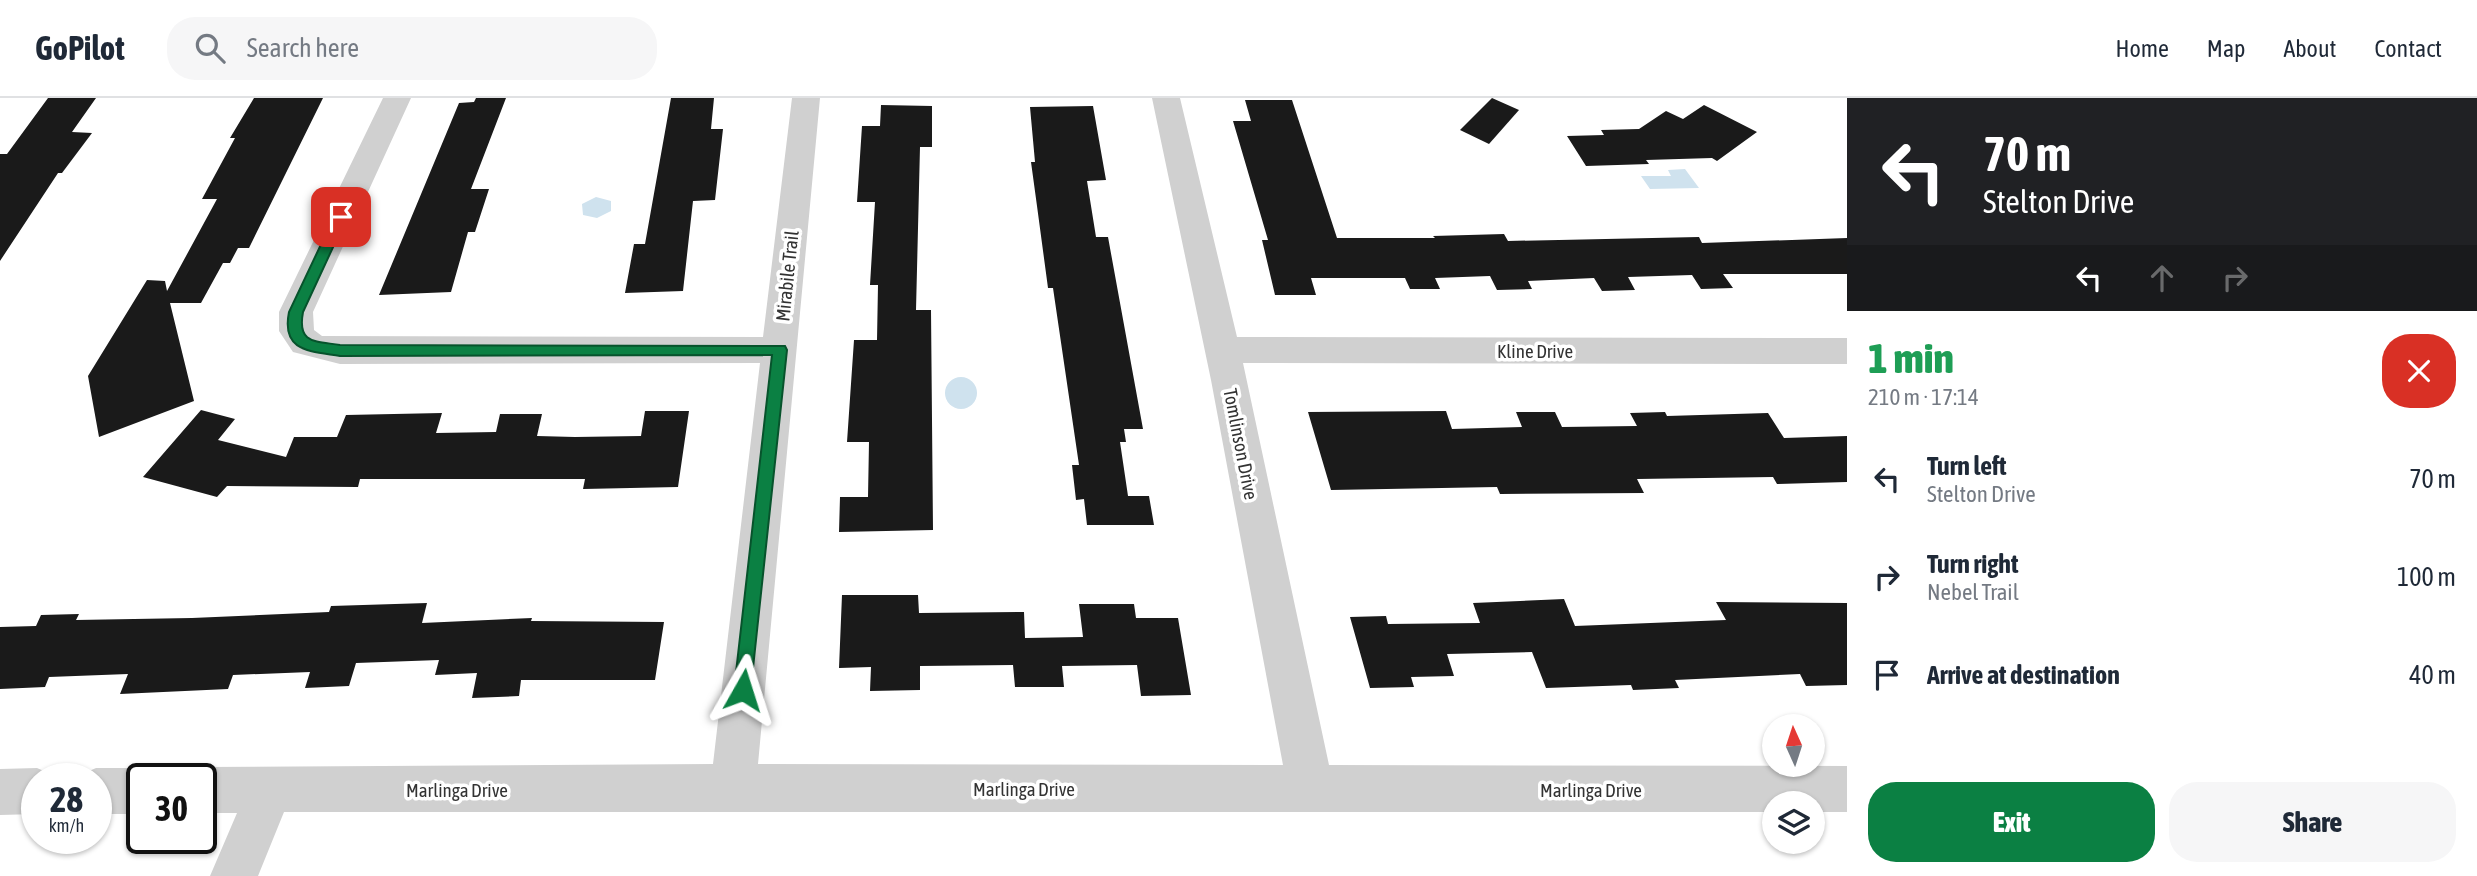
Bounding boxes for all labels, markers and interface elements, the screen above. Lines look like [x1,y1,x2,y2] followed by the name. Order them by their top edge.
[167,17,657,80] search box
[35,29,125,67] text: GoPilot
[191,29,229,67] icon: search
[247,33,359,63] text: Search here
[2115,35,2169,62] text: Home
[2207,35,2245,62] text: Map
[2283,35,2336,62] text: About
[2374,35,2442,62] text: Contact
[1983,125,2071,181] text: 70 m
[1868,126,1959,217] icon: left
[1983,183,2134,220] text: Stelton Drive
[311,187,371,247] pin
[322,198,360,236] icon: arrive
[771,229,803,323] street label: Mirabile Trail
[2070,259,2108,297] icon: left
[2143,259,2181,297] icon: ahead
[2216,259,2254,297] icon: right
[1868,334,1954,382] text: 1 min
[2382,334,2456,408] button: close
[1497,340,1573,362] street label: Kline Drive
[1868,384,1979,410] text: 210 m · 17:14
[1219,387,1263,501] street label: Tomlinson Drive
[1927,451,2007,481] text: Turn left
[1868,460,1906,498] icon: left
[2409,464,2456,494] text: 70 m
[1927,481,2036,507] text: Stelton Drive
[1927,549,2018,579] text: Turn right
[1868,558,1906,596] icon: right
[2397,562,2456,592] text: 100 m
[1927,579,2019,605] text: Nebel Trail
[706,653,780,727] position arrow
[1868,656,1906,694] icon: arrive
[1927,660,2120,690] text: Arrive at destination
[2409,660,2456,690] text: 40 m
[1762,714,1825,777] north arrow
[1762,714,1825,854] map controls
[126,763,217,854] speed limit sign: 30
[973,778,1075,800] street label: Marlinga Drive
[50,779,83,819] text: 28
[406,779,508,801] street label: Marlinga Drive
[1540,779,1642,801] street label: Marlinga Drive
[1868,782,2155,862] button: Exit
[2169,782,2456,862] button: Share
[1762,791,1825,854] button: layers
[49,815,84,836] text: km/h

